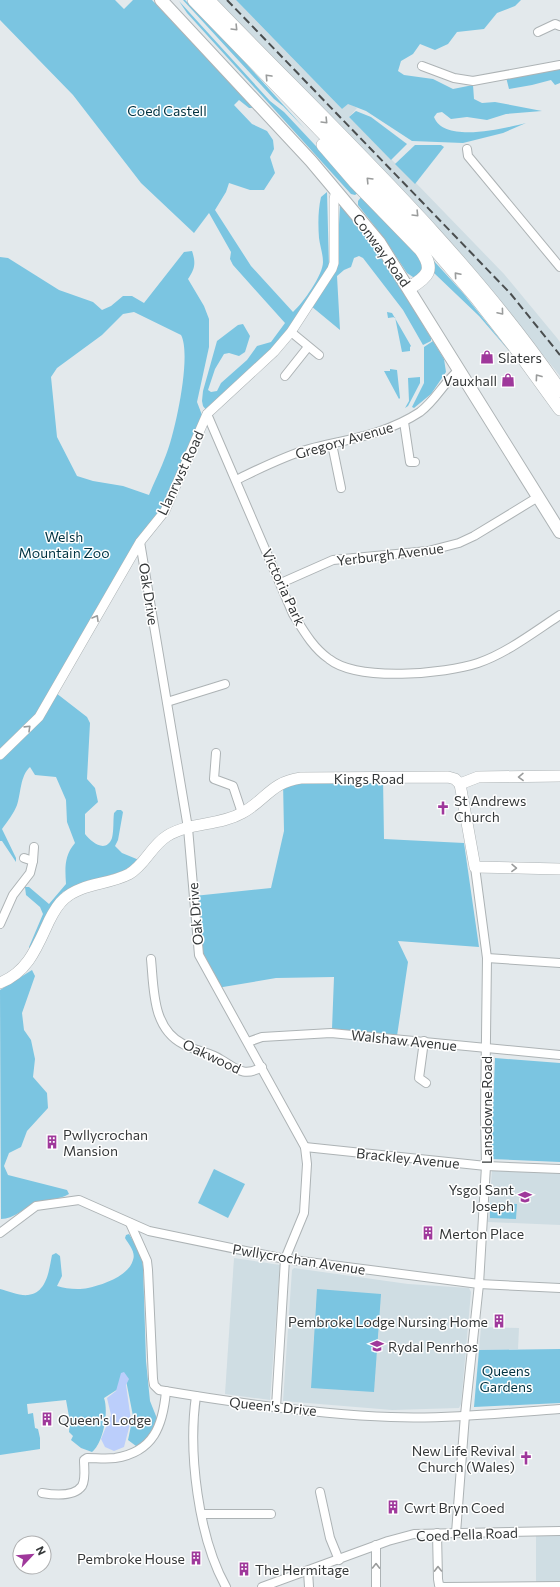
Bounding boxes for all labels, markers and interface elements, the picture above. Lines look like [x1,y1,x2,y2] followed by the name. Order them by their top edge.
[230,23,238,31] one-way arrow
[265,75,272,82] one-way arrow
[127,102,207,119] park label: Coed Castell
[321,116,328,124] one-way arrow
[366,177,373,185] one-way arrow
[411,209,419,217] one-way arrow
[350,210,414,290] street label: Conway Road
[455,272,462,280] one-way arrow
[497,308,504,315] one-way arrow
[479,349,495,365] shop icon: Slaters
[498,349,542,366] place label: Slaters
[443,372,497,389] place label: Vauxhall
[500,372,516,388] shop icon: Vauxhall
[536,375,543,382] one-way arrow
[293,418,395,462] street label: Gregory Avenue
[153,428,207,518] street label: Llanrwst Road
[18,528,110,561] park label: Welsh Mountain Zoo
[336,539,444,569] street label: Yerburgh Avenue
[259,546,309,628] street label: Victoria Park
[136,562,162,626] street label: Oak Drive
[92,615,99,622] one-way arrow
[23,725,31,733] one-way arrow
[334,770,404,787] street label: Kings Road
[518,773,524,781] one-way arrow
[454,792,526,825] place label: St Andrews Church
[435,800,451,816] church icon: St Andrews Church
[511,864,517,872] one-way arrow
[184,882,206,946] street label: Oak Drive
[350,1026,458,1054] street label: Walshaw Avenue
[180,1035,244,1077] street label: Oakwood
[478,1056,495,1164] street label: Lansdowne Road
[63,1126,148,1159] place label: Pwllycrochan Mansion
[44,1134,60,1150] building icon: Pwllycrochan Mansion
[356,1144,460,1172] street label: Brackley Avenue
[448,1181,514,1214] place label: Ysgol Sant Joseph
[517,1189,533,1205] school or university icon: Ysgol Sant Joseph
[420,1225,436,1241] building icon: Merton Place
[439,1225,524,1242] place label: Merton Place
[231,1240,367,1278] street label: Pwllycrochan Avenue
[288,1313,488,1330] place label: Pembroke Lodge Nursing Home
[491,1313,507,1329] building icon: Pembroke Lodge Nursing Home
[369,1338,385,1354] school or university icon: Rydal Penrhos
[388,1338,478,1355] place label: Rydal Penrhos
[480,1362,532,1395] park label: Queens Gardens
[228,1393,318,1419] street label: Queen's Drive
[39,1411,55,1427] building icon: Queen's Lodge
[58,1411,151,1428] place label: Queen's Lodge
[412,1442,515,1475] place label: New Life Revival Church (Wales)
[518,1450,534,1466] church icon: New Life Revival Church (Wales)
[385,1499,401,1515] building icon: Cwrt Bryn Coed
[404,1499,505,1516] place label: Cwrt Bryn Coed
[416,1524,518,1544] street label: Coed Pella Road
[12,1535,52,1575] north arrow
[34,1544,49,1557] text: N
[77,1550,185,1567] place label: Pembroke House
[188,1550,204,1566] building icon: Pembroke House
[236,1561,252,1577] building icon: The Hermitage
[255,1561,349,1578] place label: The Hermitage
[372,1563,380,1569] one-way arrow
[433,1566,442,1572] one-way arrow

